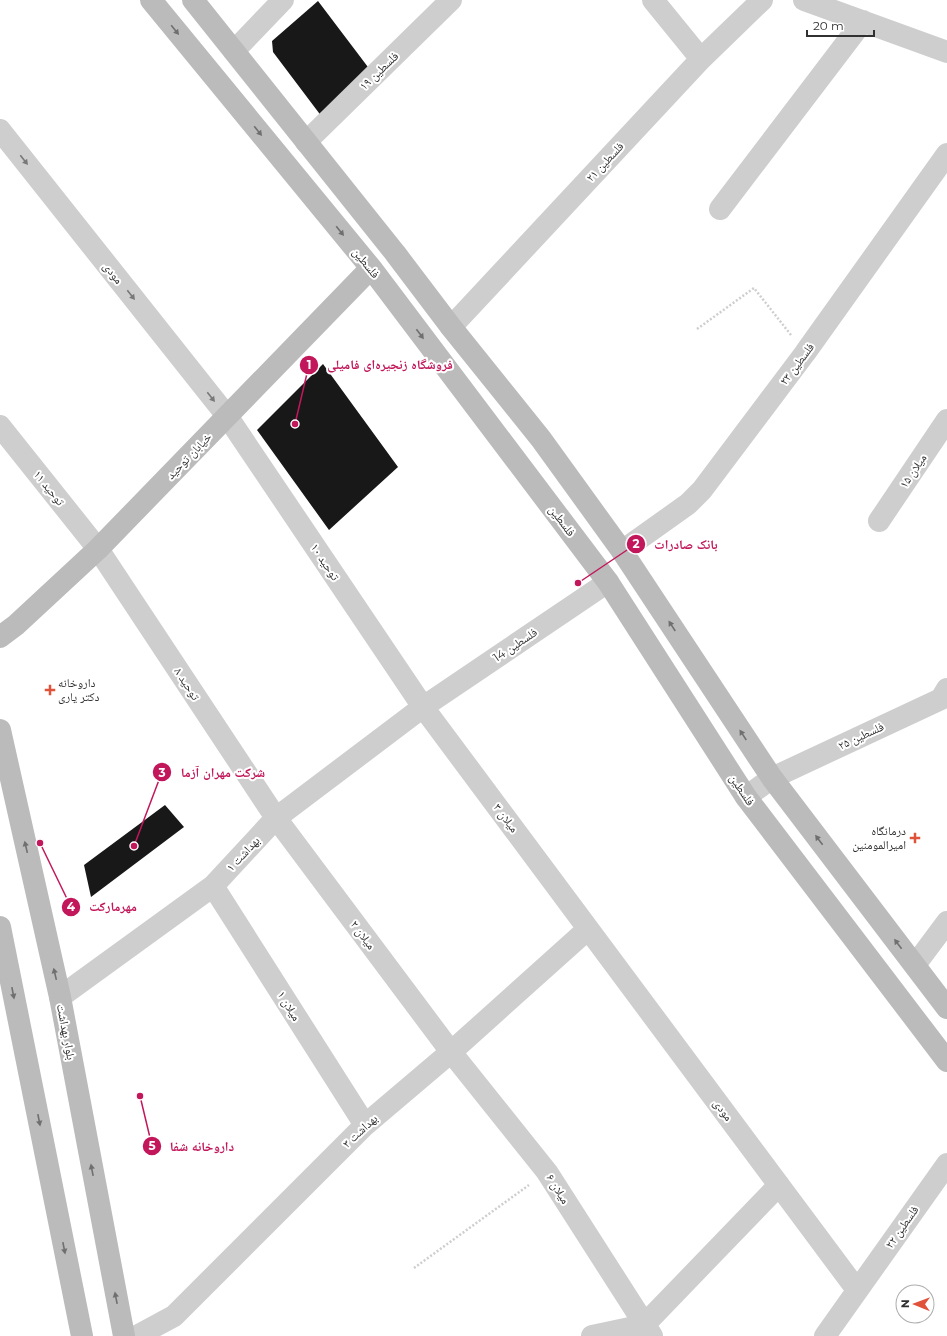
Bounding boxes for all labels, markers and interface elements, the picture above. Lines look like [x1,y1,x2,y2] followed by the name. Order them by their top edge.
[807,12,874,38] scale bar
[813,18,844,33] text: 20 m
[171,25,180,36] one-way arrow
[356,48,402,93] street label: فلسطین ۱۹
[253,125,262,136] one-way arrow
[583,139,627,185] street label: فلسطین ۲۱
[20,155,29,166] one-way arrow
[336,226,345,236] one-way arrow
[349,244,383,281] street label: فلسطین
[100,259,127,287] street label: مودی
[127,290,135,301] one-way arrow
[416,328,424,339] one-way arrow
[776,340,817,388] street label: فلسطین ۲۳
[299,352,461,377] callout: فروشگاه زنجیره‌ای فامیلی
[327,356,453,373] text: فروشگاه زنجیره‌ای فامیلی
[307,357,311,372] text: 1
[207,392,216,403] one-way arrow
[163,429,215,482] street label: خیابان توحید
[896,451,930,491] street label: میلان ۱۵
[30,467,69,509] street label: توحید ۱۱
[546,502,579,539] street label: فلسطین
[626,531,726,556] callout: بانک صادرات
[632,536,640,551] text: 2
[654,536,718,552] text: بانک صادرات
[307,540,343,584] street label: توحید ۱۰
[668,621,676,631] one-way arrow
[490,624,540,665] street label: فلسطین 14
[171,665,204,703] street label: توحید ۸
[58,675,99,704] place label: داروخانه دکتر یاری
[45,685,55,695] marker: داروخانه دکتر یاری
[836,718,886,753] street label: فلسطین ۲۵
[739,730,747,740] one-way arrow
[152,760,273,785] callout: شرکت مهران آزما
[181,764,265,780] text: شرکت مهران آزما
[157,765,166,780] text: 3
[726,771,758,808] street label: فلسطین
[490,800,522,835] street label: میلان ۳
[852,823,906,852] place label: درمانگاه امیرالمومنین
[909,832,921,844] marker: درمانگاه امیرالمومنین
[223,833,263,875] street label: بهداشت ۱
[815,835,823,846] one-way arrow
[23,840,29,853] one-way arrow
[61,894,144,919] callout: مهرمارکت
[89,898,137,914] text: مهرمارکت
[67,899,76,914] text: 4
[347,917,379,952] street label: میلان ۲
[894,938,902,949] one-way arrow
[51,967,57,980] one-way arrow
[11,987,17,999] one-way arrow
[274,988,304,1024] street label: میلان ۱
[53,1003,79,1061] street label: بلوار بهداشت
[710,1096,736,1124] street label: مودی
[339,1111,381,1151] street label: بهداشت ۳
[36,1114,42,1126] one-way arrow
[142,1134,242,1159] callout: داروخانه شفا
[148,1138,156,1153] text: 5
[170,1138,235,1154] text: داروخانه شفا
[89,1164,95,1176] one-way arrow
[543,1171,573,1207] street label: میلان ۶
[881,1202,922,1251] street label: فلسطین ۲۲
[62,1242,68,1254] one-way arrow
[895,1284,935,1324] north arrow
[113,1292,119,1304] one-way arrow
[898,1299,912,1308] text: N

